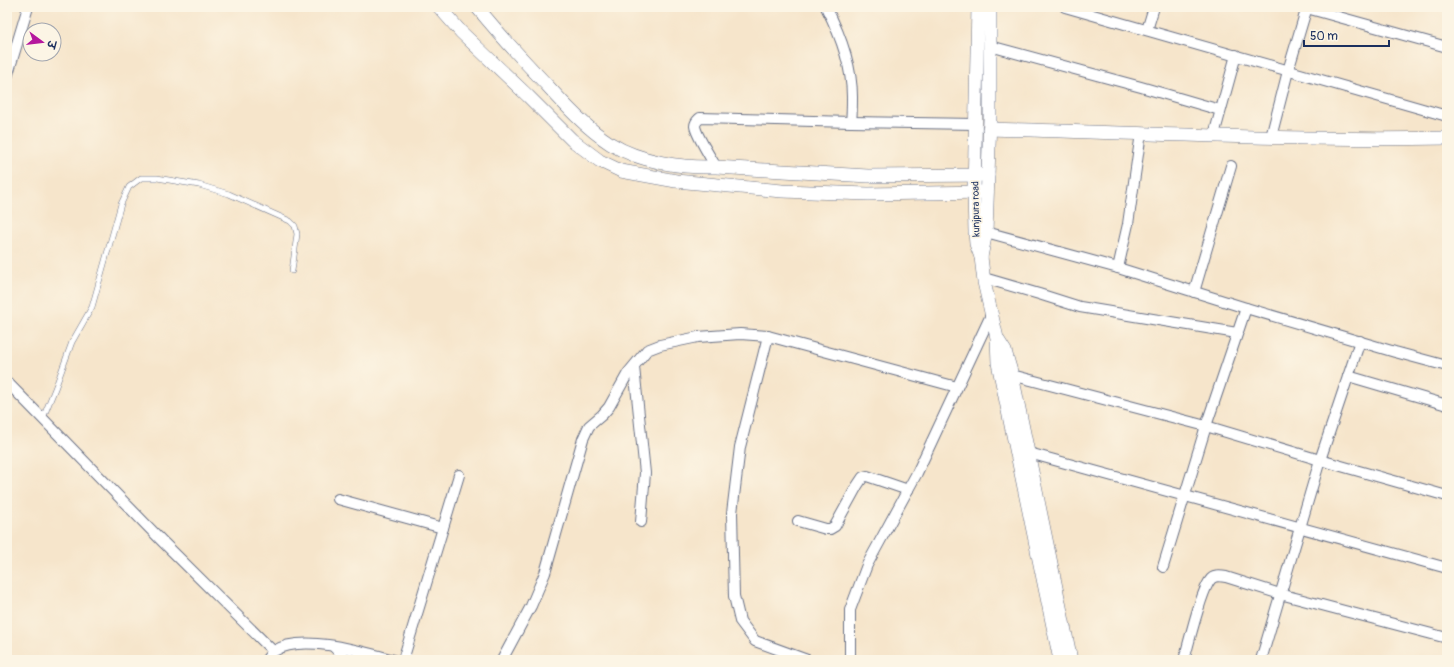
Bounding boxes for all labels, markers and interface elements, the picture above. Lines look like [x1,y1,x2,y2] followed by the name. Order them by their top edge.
[22,22,62,62] north arrow
[1304,22,1389,48] scale bar
[1310,29,1338,44] text: 50 m
[44,38,59,51] text: उ
[970,181,982,237] street label: kunjpura road

